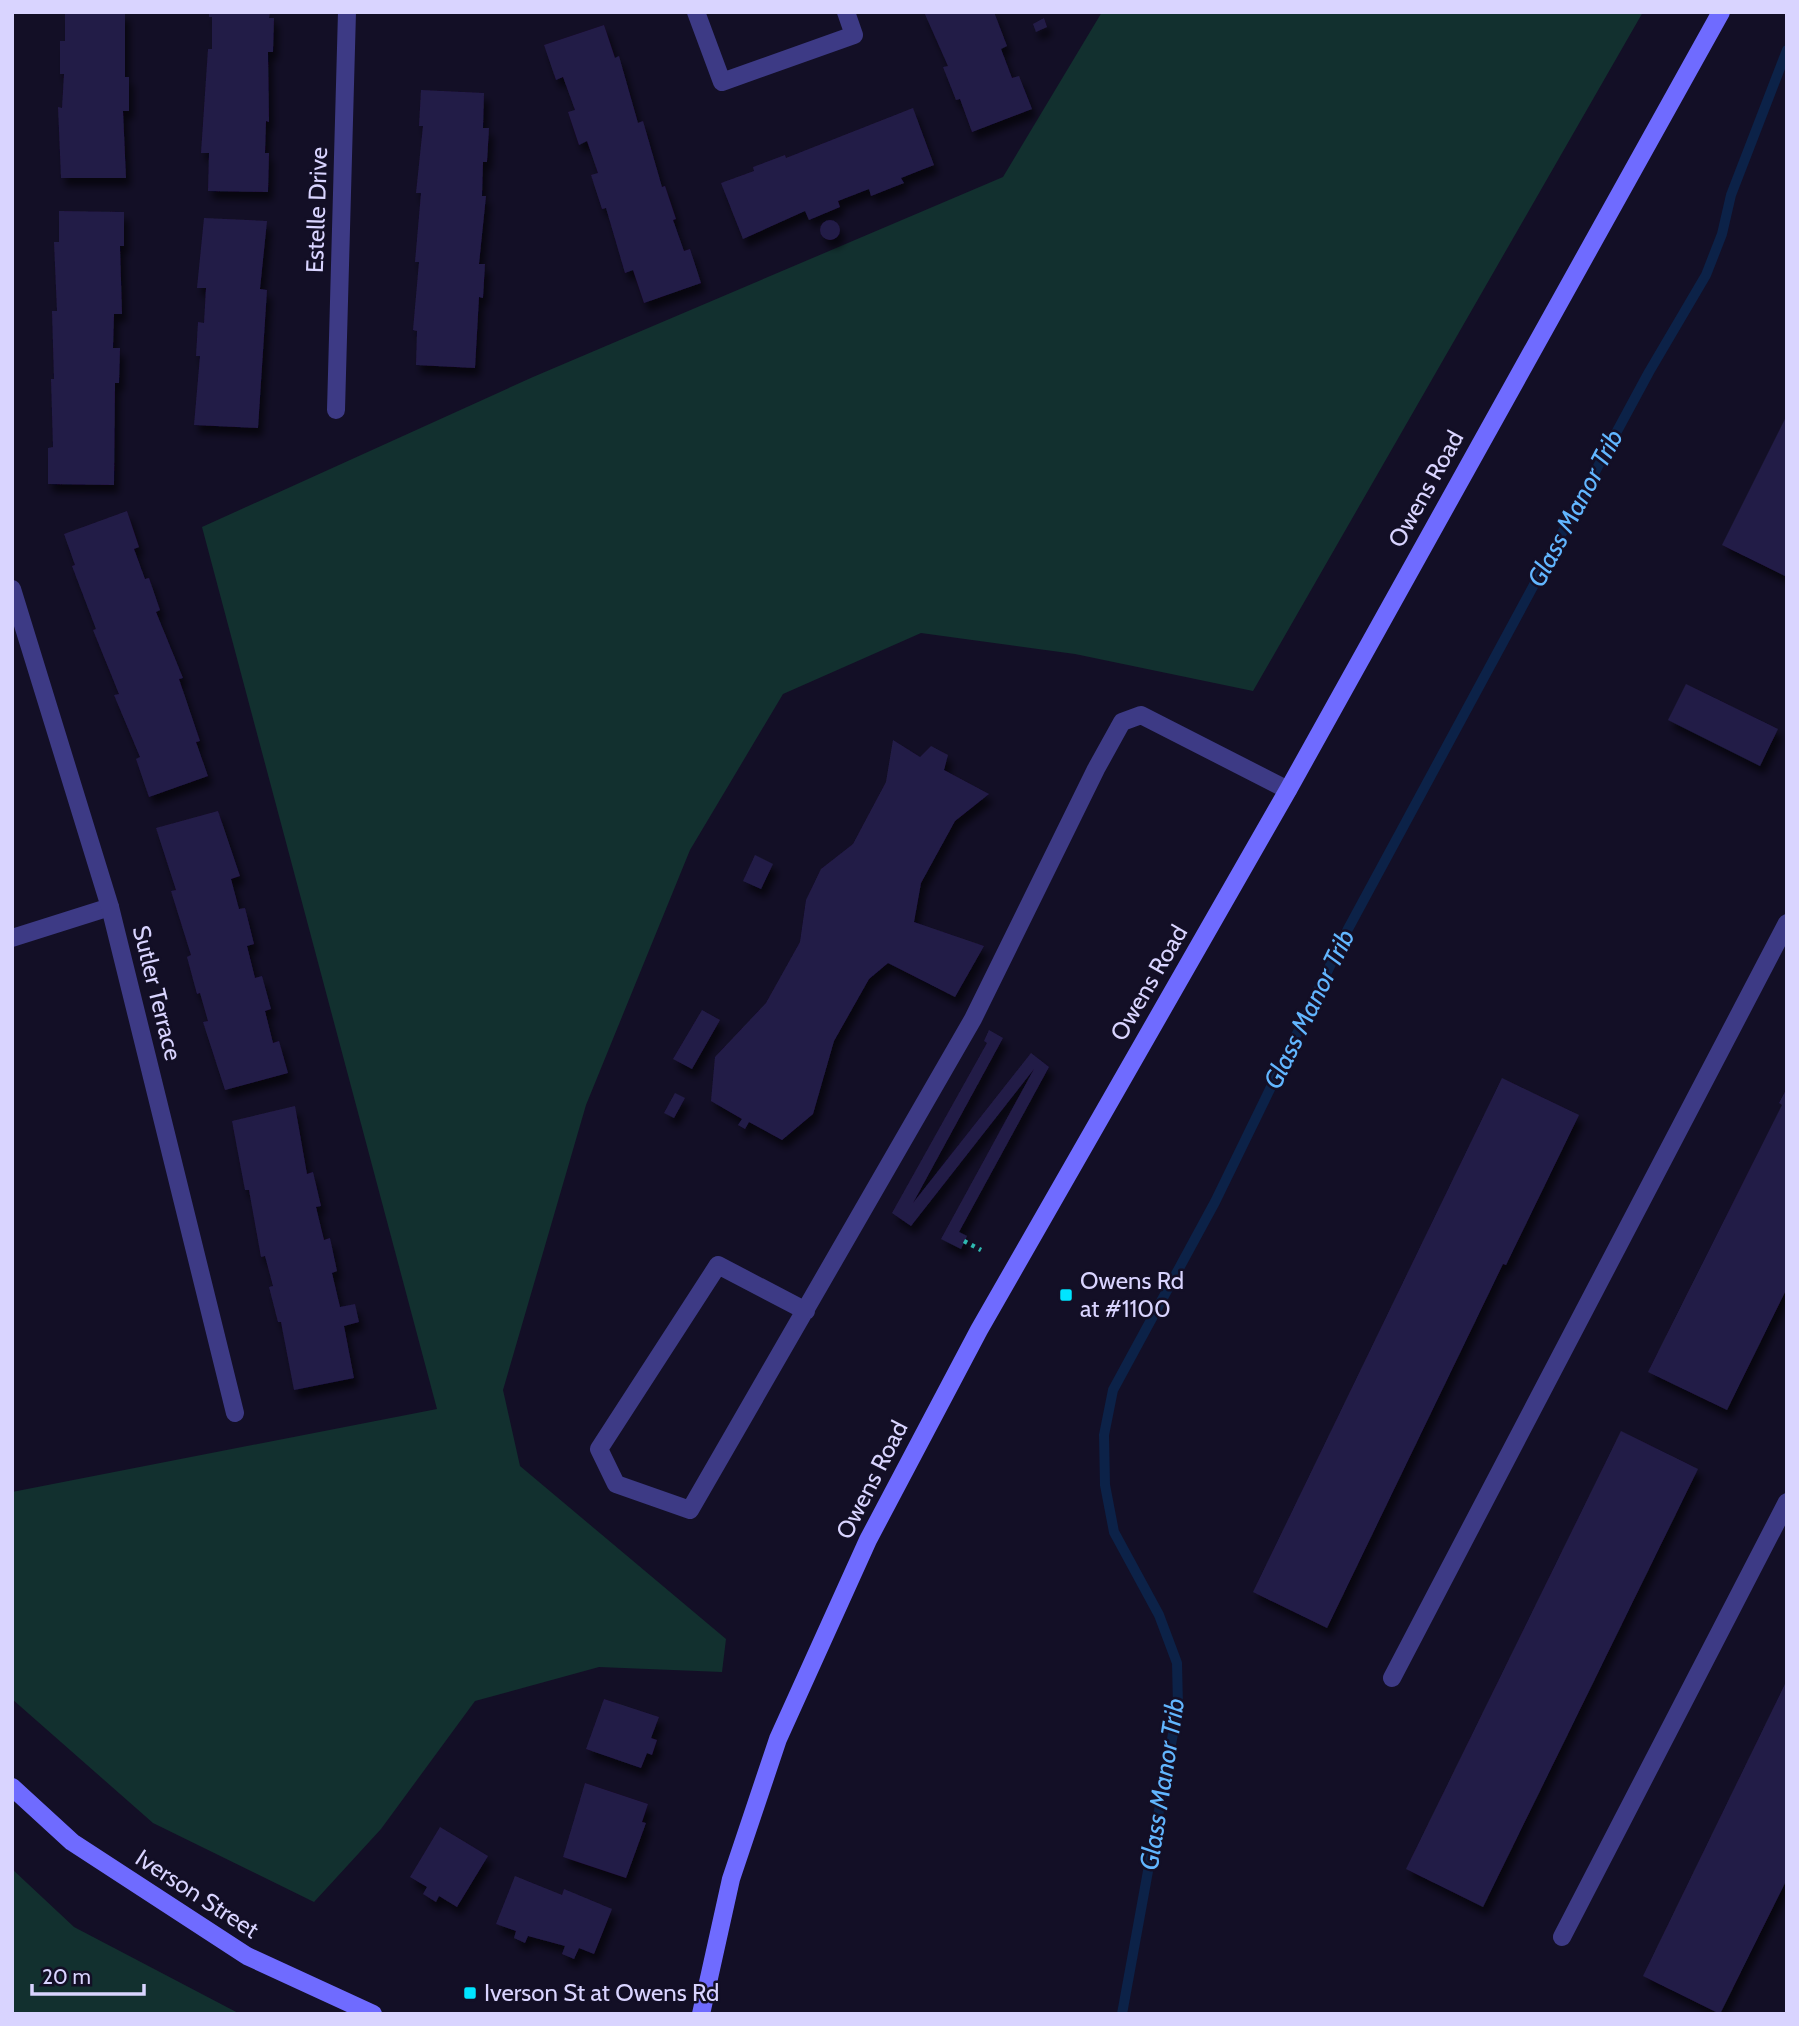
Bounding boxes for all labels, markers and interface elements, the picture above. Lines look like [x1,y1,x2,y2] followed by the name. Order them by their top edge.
[300,146,333,274] street label: Estelle Drive
[1520,424,1630,592] water label: Glass Manor Trib
[1382,425,1469,552] street label: Owens Road
[1104,920,1193,1046] street label: Owens Road
[127,922,188,1063] street label: Sutler Terrace
[1257,924,1361,1094] water label: Glass Manor Trib
[1080,1266,1184,1323] place label: Owens Rd at #1100
[1058,1287,1074,1303] marker: Owens Rd at #1100
[829,1416,914,1544] street label: Owens Road
[1133,1696,1191,1872] water label: Glass Manor Trib
[130,1843,264,1944] street label: Iverson Street
[32,1952,144,1996] scale bar
[42,1964,91,1989] text: 20 m
[484,1978,719,2007] place label: Iverson St at Owens Rd
[462,1985,478,2001] marker: Iverson St at Owens Rd

